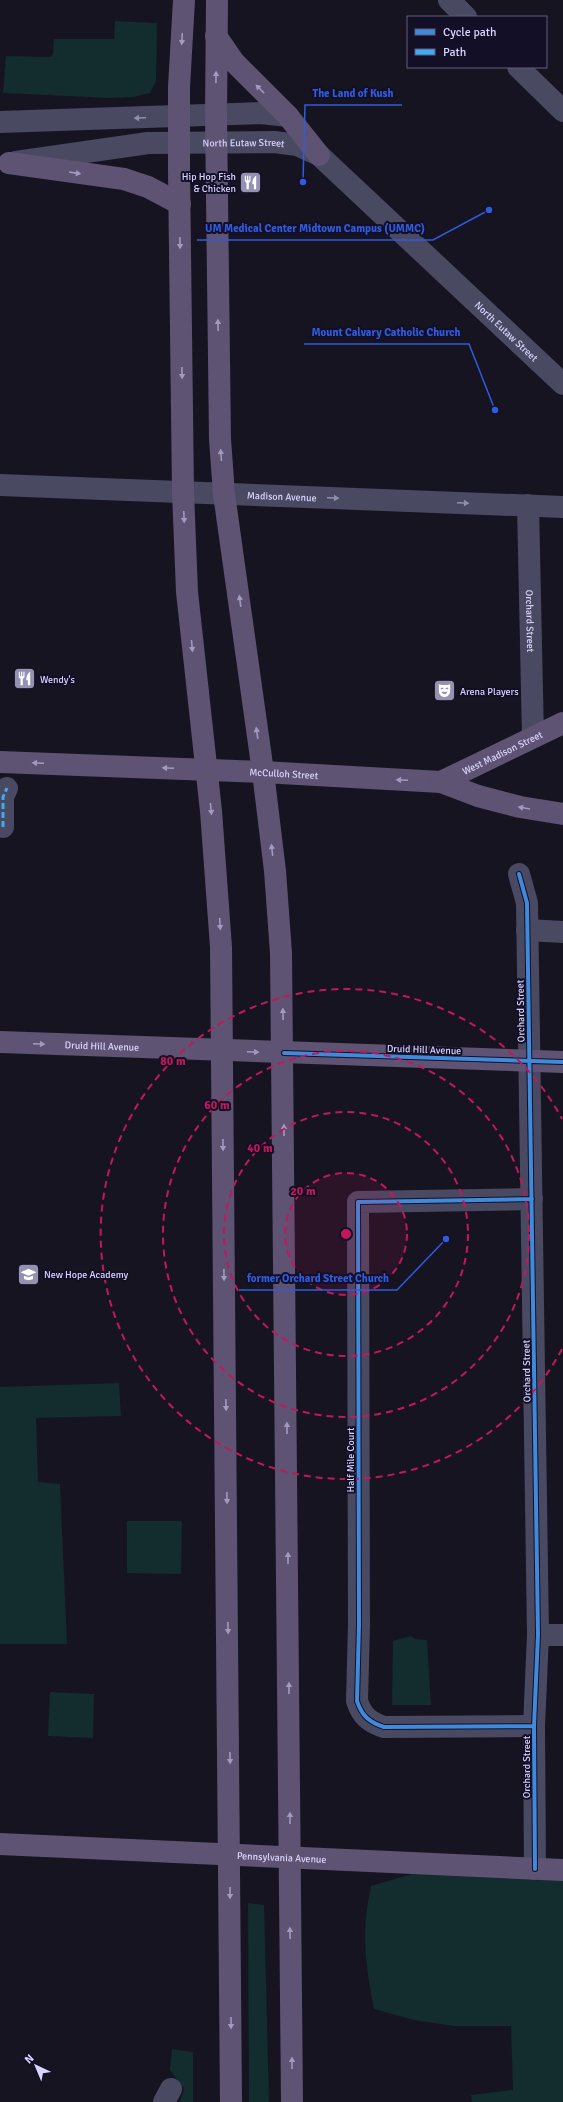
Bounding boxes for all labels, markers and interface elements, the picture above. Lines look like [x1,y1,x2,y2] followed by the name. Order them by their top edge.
[407,16,547,68] legend
[443,25,496,40] text: Cycle path
[178,33,185,45] one-way arrow
[443,45,466,60] text: Path
[213,70,219,83] one-way arrow
[305,82,402,105] callout: The Land of Kush
[255,84,265,94] one-way arrow
[313,87,393,100] text: The Land of Kush
[133,115,146,121] one-way arrow
[203,137,286,150] street label: North Eutaw Street
[238,169,264,195] restaurant icon: Hip Hop Fish & Chicken
[69,170,81,176] one-way arrow
[182,171,236,195] place label: Hip Hop Fish & Chicken
[197,217,433,240] callout: UM Medical Center Midtown Campus (UMMC)
[205,222,425,235] text: UM Medical Center Midtown Campus (UMMC)
[177,237,183,250] one-way arrow
[472,299,540,365] street label: North Eutaw Street
[215,318,221,331] one-way arrow
[304,321,469,344] callout: Mount Calvary Catholic Church
[311,326,461,339] text: Mount Calvary Catholic Church
[179,367,185,380] one-way arrow
[218,449,224,461] one-way arrow
[247,490,317,504] street label: Madison Avenue
[327,495,340,501] one-way arrow
[457,500,470,506] one-way arrow
[181,511,188,523] one-way arrow
[523,590,536,653] street label: Orchard Street
[236,595,243,607] one-way arrow
[189,640,196,652] one-way arrow
[11,666,37,692] restaurant icon: Wendy's
[40,674,76,686] place label: Wendy's
[431,678,457,704] theatre icon: Arena Players
[460,686,519,698] place label: Arena Players
[254,727,260,739] one-way arrow
[461,729,545,778] street label: West Madison Street
[32,760,44,767] one-way arrow
[162,765,174,772] one-way arrow
[249,766,319,782] street label: McCulloh Street
[395,777,408,783] one-way arrow
[208,803,214,815] one-way arrow
[518,805,531,811] one-way arrow
[269,844,275,857] one-way arrow
[216,918,223,930] one-way arrow
[514,979,528,1042] street label: Orchard Street
[280,1007,286,1020] one-way arrow
[64,1039,139,1054] street label: Druid Hill Avenue
[33,1041,46,1047] one-way arrow
[387,1043,461,1057] street label: Druid Hill Avenue
[247,1048,259,1055] one-way arrow
[160,1054,186,1069] text: 80 m
[204,1098,230,1113] text: 60 m
[281,1123,287,1136] one-way arrow
[220,1139,226,1152] one-way arrow
[247,1141,273,1156] text: 40 m
[290,1184,316,1199] text: 20 m
[339,1227,353,1241] centre of rings
[16,1261,42,1287] school or university icon: New Hope Academy
[239,1267,397,1290] callout: former Orchard Street Church
[44,1269,128,1281] place label: New Hope Academy
[221,1269,227,1282] one-way arrow
[246,1272,389,1285] text: former Orchard Street Church
[520,1339,534,1402] street label: Orchard Street
[223,1399,229,1412] one-way arrow
[284,1421,290,1434] one-way arrow
[345,1427,357,1493] street label: Half Mile Court
[224,1492,230,1505] one-way arrow
[285,1551,291,1564] one-way arrow
[225,1622,231,1635] one-way arrow
[286,1681,292,1694] one-way arrow
[521,1735,533,1798] street label: Orchard Street
[226,1752,233,1764] one-way arrow
[287,1811,293,1824] one-way arrow
[237,1850,327,1866] street label: Pennsylvania Avenue
[227,1887,233,1900] one-way arrow
[287,1926,293,1939] one-way arrow
[228,2017,234,2030] one-way arrow
[16,2046,56,2086] north arrow
[22,2052,37,2067] text: N
[289,2056,295,2069] one-way arrow

